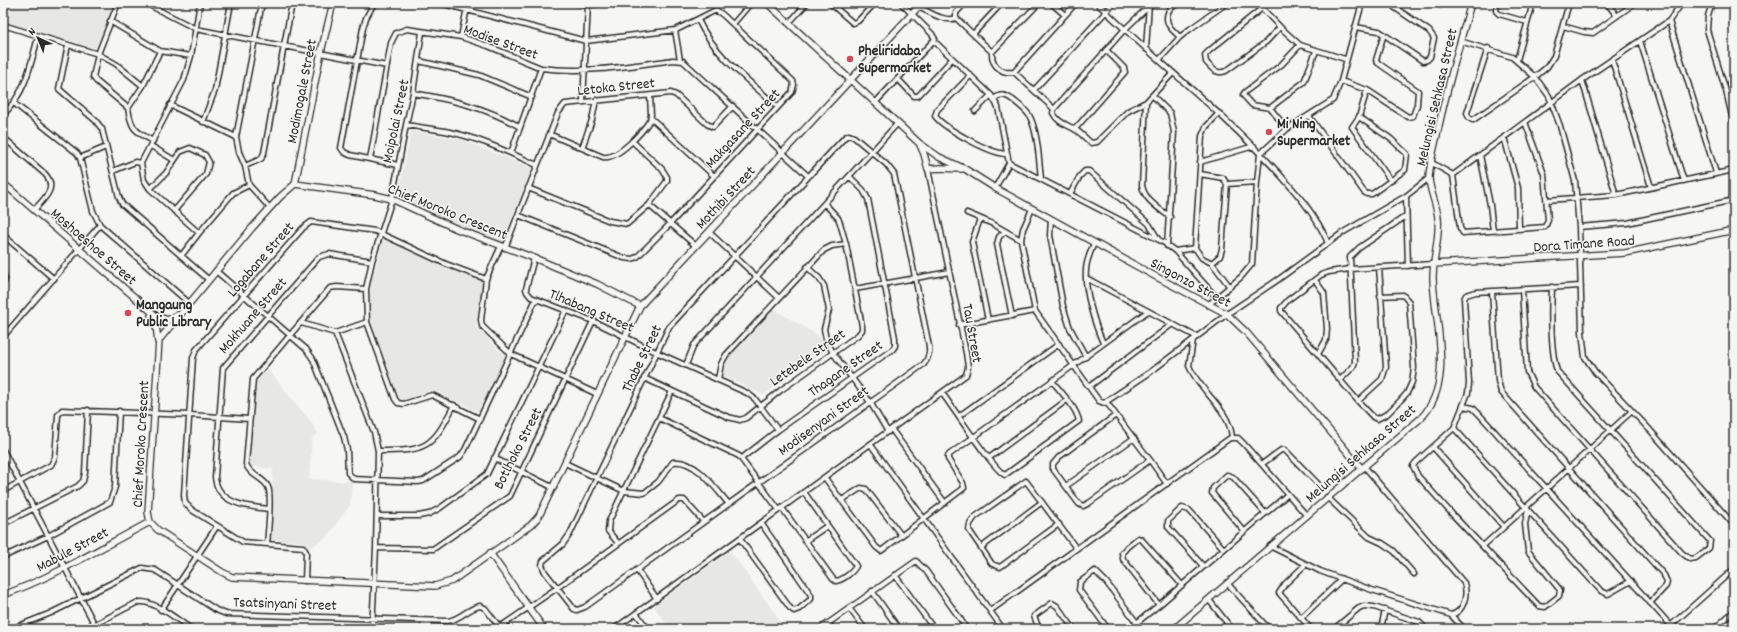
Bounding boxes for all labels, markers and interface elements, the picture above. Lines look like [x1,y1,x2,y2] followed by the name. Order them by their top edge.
[18,18,58,58] north arrow
[460,19,541,67] street label: Modise Street
[25,24,40,40] text: N
[1411,26,1465,168] street label: Melungisi Sehkasa Street
[282,37,324,145] street label: Modimogale Street
[858,41,932,80] place label: Pheliridaba Supermarket
[845,54,855,64] marker: Pheliridaba Supermarket
[576,73,657,103] street label: Letoka Street
[377,77,417,165] street label: Moipolai Street
[701,84,787,174] street label: Makgasane Street
[1277,114,1351,153] place label: Mi Ning Supermarket
[1264,127,1274,137] marker: Mi Ning Supermarket
[691,161,762,235] street label: Mothibi Street
[384,179,511,247] street label: Chief Moroko Crescent
[45,204,141,292] street label: Moshoeshoe Street
[223,218,301,303] street label: Logabane Street
[1533,230,1636,260] street label: Dora Timane Road
[1146,253,1235,315] street label: Singonzo Street
[214,273,293,360] street label: Mokhuane Street
[545,284,638,340] street label: Tlhabang Street
[136,295,212,334] place label: Mangaung Public Library
[955,302,987,365] street label: Tau Street
[123,308,133,318] marker: Mangaung Public Library
[617,321,669,396] street label: Thabe Street
[766,324,851,393] street label: Letebele Street
[804,335,888,404] street label: Thagane Street
[128,380,156,508] street label: Chief Moroko Crescent
[774,381,875,462] street label: Modisenyani Street
[1301,400,1422,509] street label: Melungisi Sehkasa Street
[489,404,549,494] street label: Botlhoko Street
[33,522,113,579] street label: Mabule Street
[233,592,338,618] street label: Tsatsinyani Street

